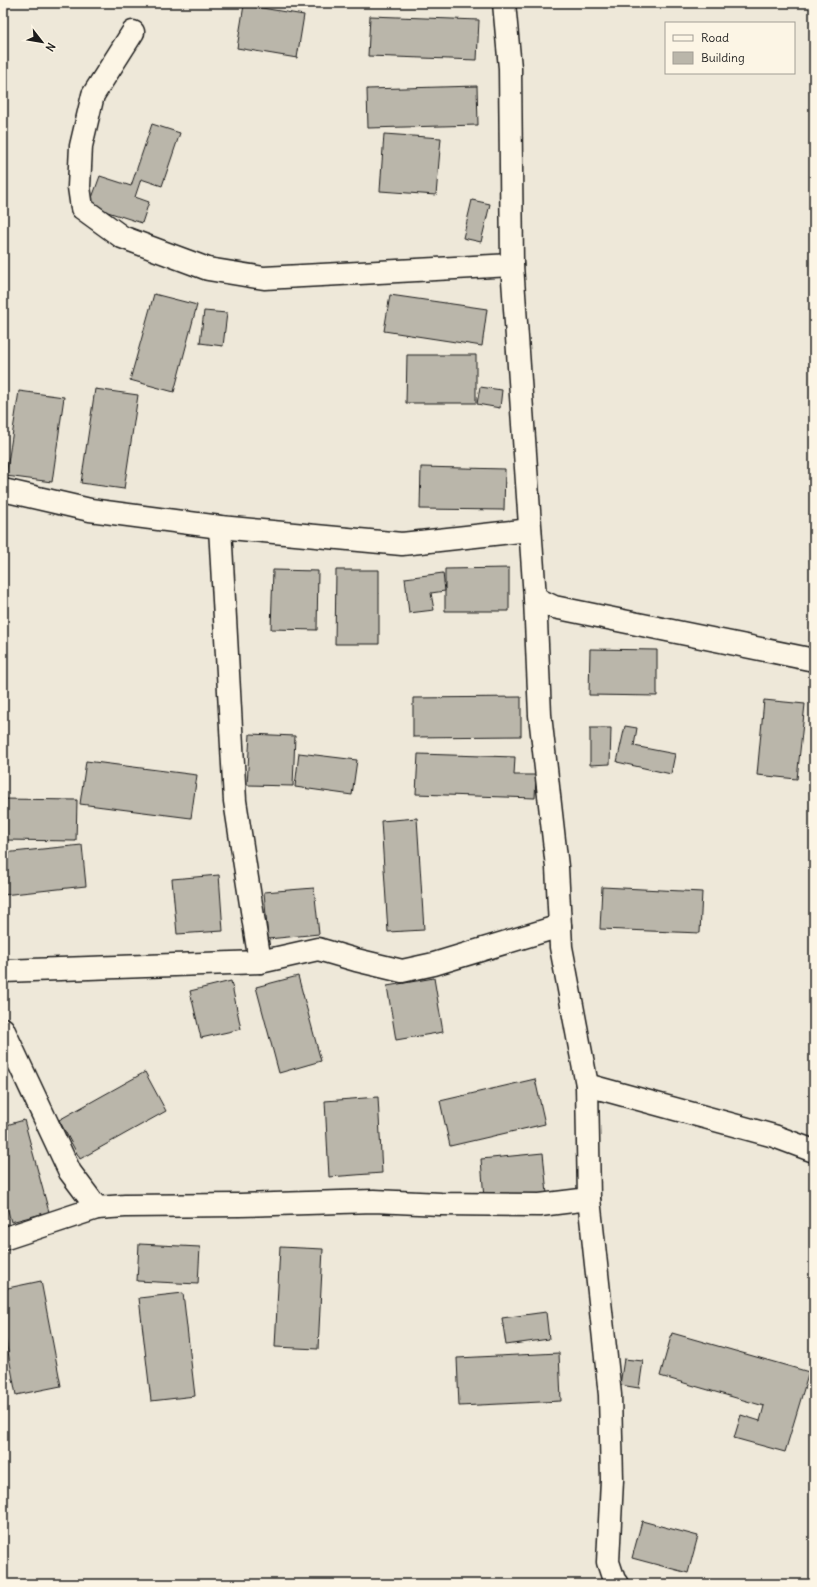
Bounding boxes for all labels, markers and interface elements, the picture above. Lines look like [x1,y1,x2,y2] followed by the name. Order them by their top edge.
[22,22,62,62] north arrow
[665,22,795,74] legend
[701,30,729,45] text: Road
[43,40,59,54] text: N
[701,50,745,65] text: Building

